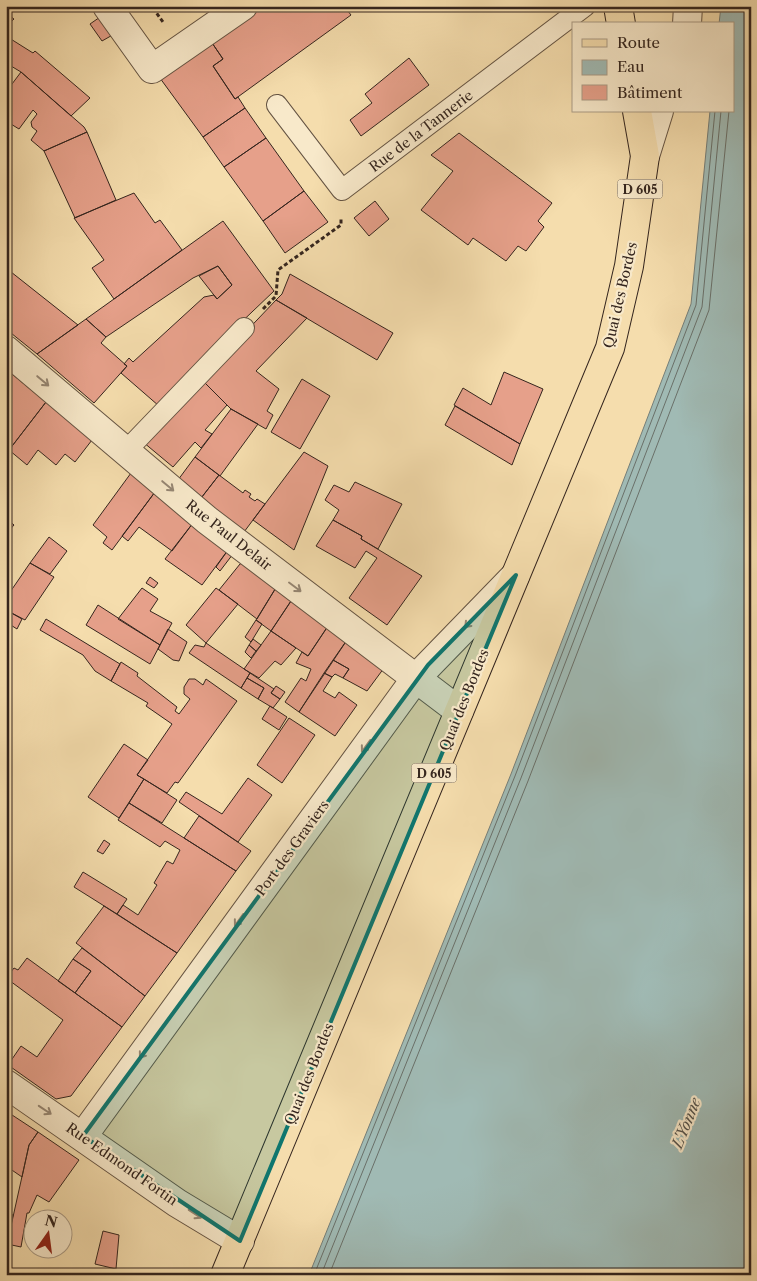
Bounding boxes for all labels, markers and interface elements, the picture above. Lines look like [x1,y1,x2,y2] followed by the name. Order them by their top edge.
[572,22,734,112] legend
[617,33,660,52] text: Route
[617,57,645,76] text: Eau
[617,83,683,102] text: Bâtiment
[366,86,477,176] street label: Rue de la Tannerie
[618,180,662,198] road number: D 605
[599,240,641,350] street label: Quai des Bordes
[37,376,50,387] one-way arrow
[161,481,174,492] one-way arrow
[182,496,276,574] street label: Rue Paul Delair
[288,581,301,592] one-way arrow
[464,616,476,628] one-way arrow
[435,646,493,754] street label: Quai des Bordes
[361,739,371,753] one-way arrow
[412,764,456,782] road number: D 605
[251,797,333,899] street label: Port des Graviers
[234,913,245,926] one-way arrow
[280,1020,338,1128] street label: Quai des Bordes
[139,1045,149,1059] one-way arrow
[667,1094,705,1152] water label: L'Yonne
[37,1105,51,1115] one-way arrow
[63,1119,182,1209] street label: Rue Edmond Fortin
[22,1208,72,1258] north arrow
[187,1209,201,1219] one-way arrow
[43,1211,59,1232] text: N

